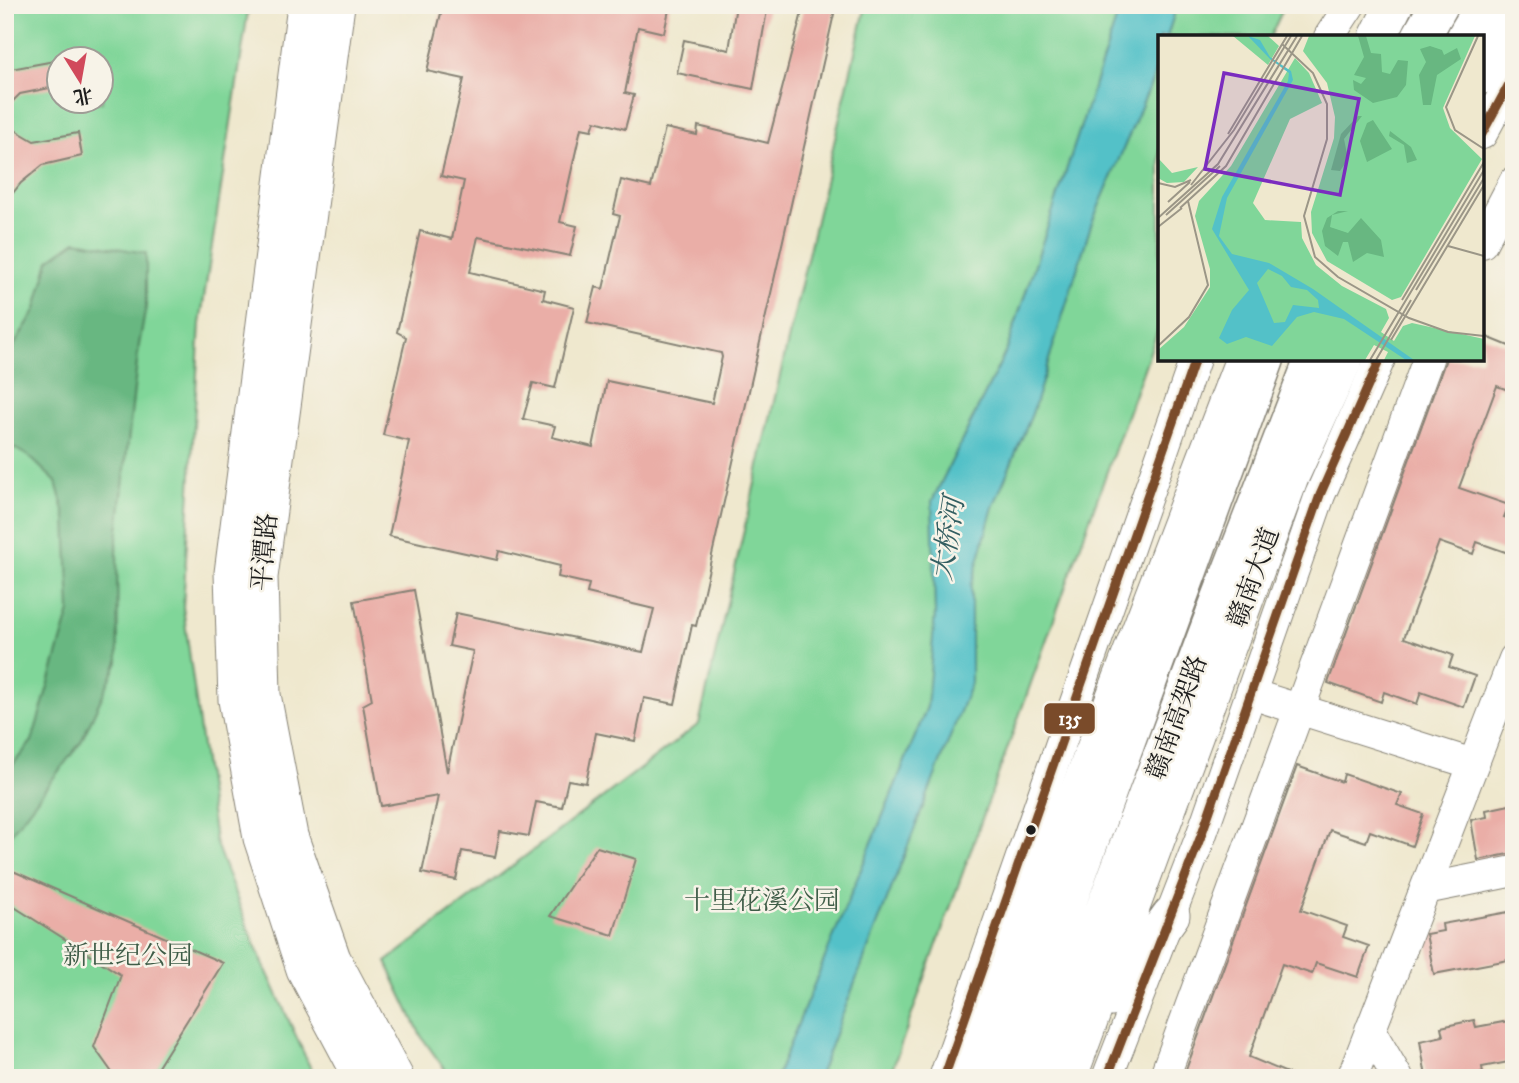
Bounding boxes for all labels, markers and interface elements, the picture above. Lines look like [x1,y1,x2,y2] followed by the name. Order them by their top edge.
[1158,35,1484,360] inset map
[46,46,116,116] north arrow
[71,82,94,108] text: 北
[925,490,973,583] water label: 大桥河
[246,512,285,592] street label: 平潭路
[1221,523,1288,632] street label: 赣南大道
[1140,651,1215,784] street label: 赣南高架路
[1043,702,1096,735] line badge: 135
[1058,708,1082,731] text: 135
[1024,823,1038,837] unlabelled marker
[684,885,840,918] park label: 十里花溪公园
[63,940,193,973] park label: 新世纪公园

